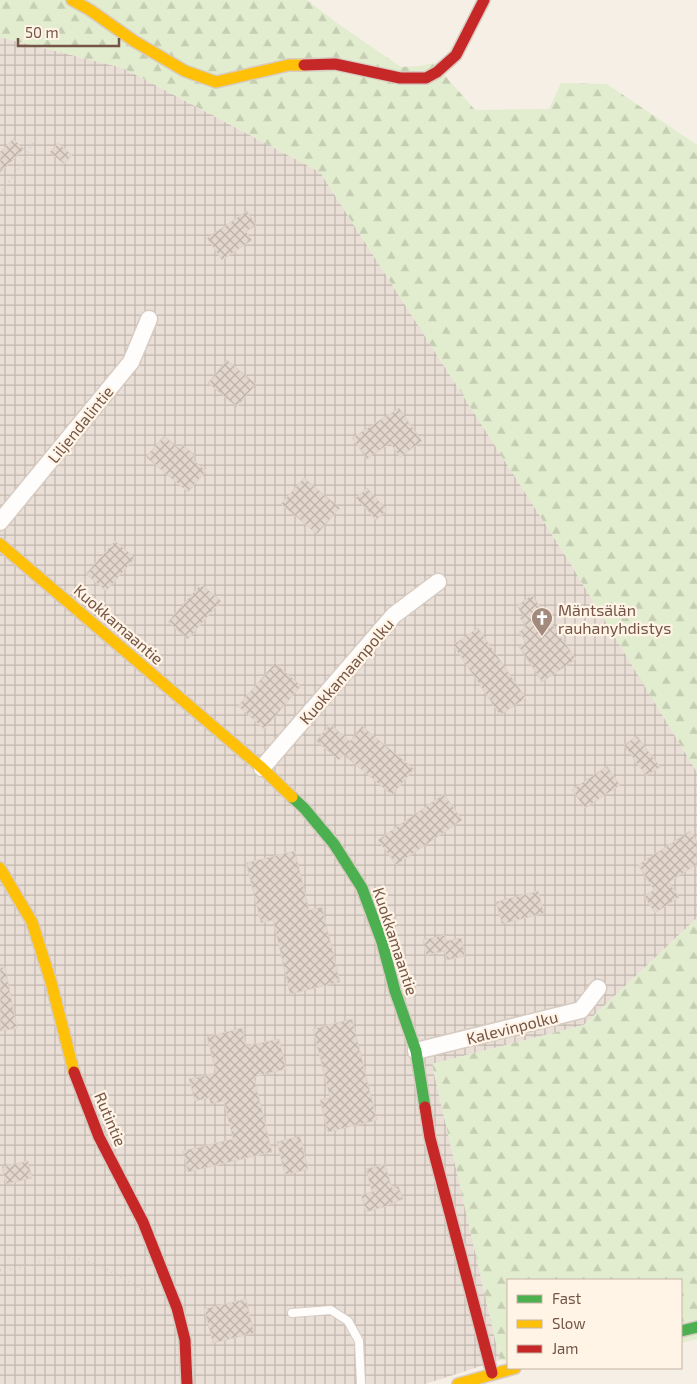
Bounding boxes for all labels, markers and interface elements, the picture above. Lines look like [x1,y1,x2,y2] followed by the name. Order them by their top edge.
[18,15,119,47] scale bar
[25,23,59,41] text: 50 m
[43,382,118,467] street label: Liljendalintie
[70,580,168,668] street label: Kuokkamaantie
[558,600,671,637] place label: Mäntsälän rauhanyhdistys
[530,606,554,637] church icon: Mäntsälän rauhanyhdistys
[295,614,397,728] street label: Kuokkamaanpolku
[370,885,422,997] street label: Kuokkamaantie
[464,1006,560,1048] street label: Kalevinpolku
[91,1089,131,1149] street label: Rutintie
[507,1279,682,1369] legend
[552,1289,582,1307] text: Fast
[552,1314,586,1332] text: Slow
[552,1339,578,1357] text: Jam

